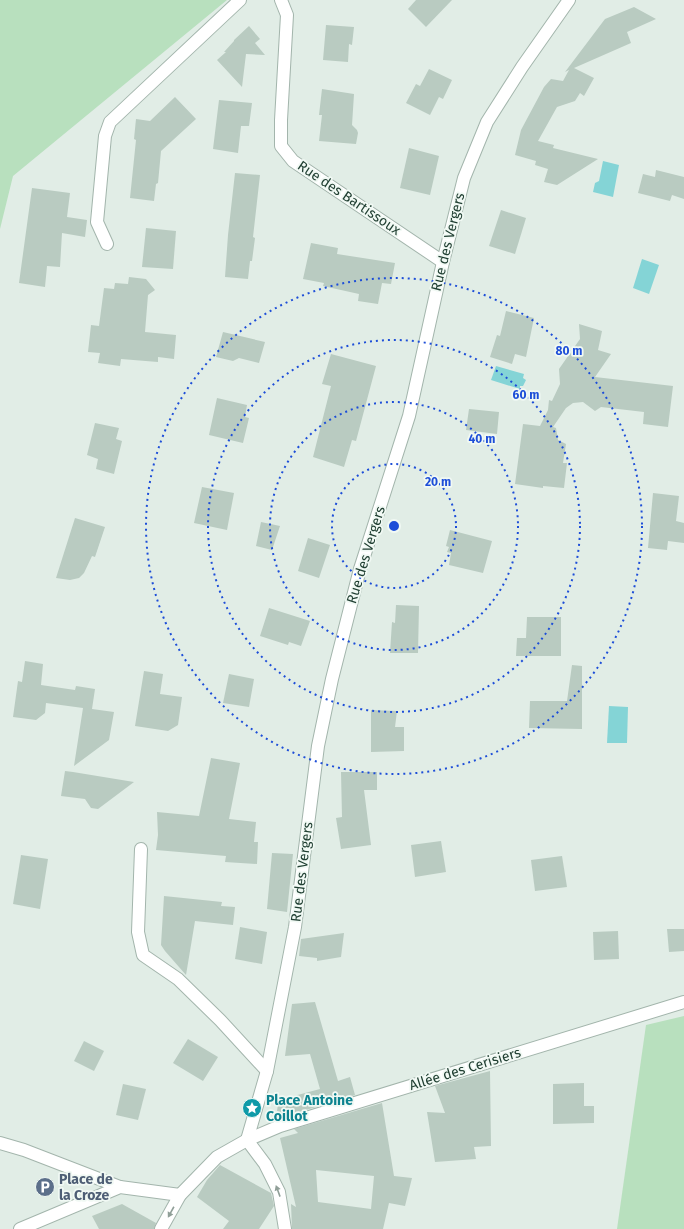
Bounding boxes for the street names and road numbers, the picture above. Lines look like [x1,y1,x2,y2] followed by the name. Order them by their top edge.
[294,157,404,239] street label: Rue des Bartissoux
[428,191,469,293] street label: Rue des Vergers
[343,504,389,606] street label: Rue des Vergers
[287,820,317,923] street label: Rue des Vergers
[407,1044,523,1094] street label: Allée des Cerisiers

